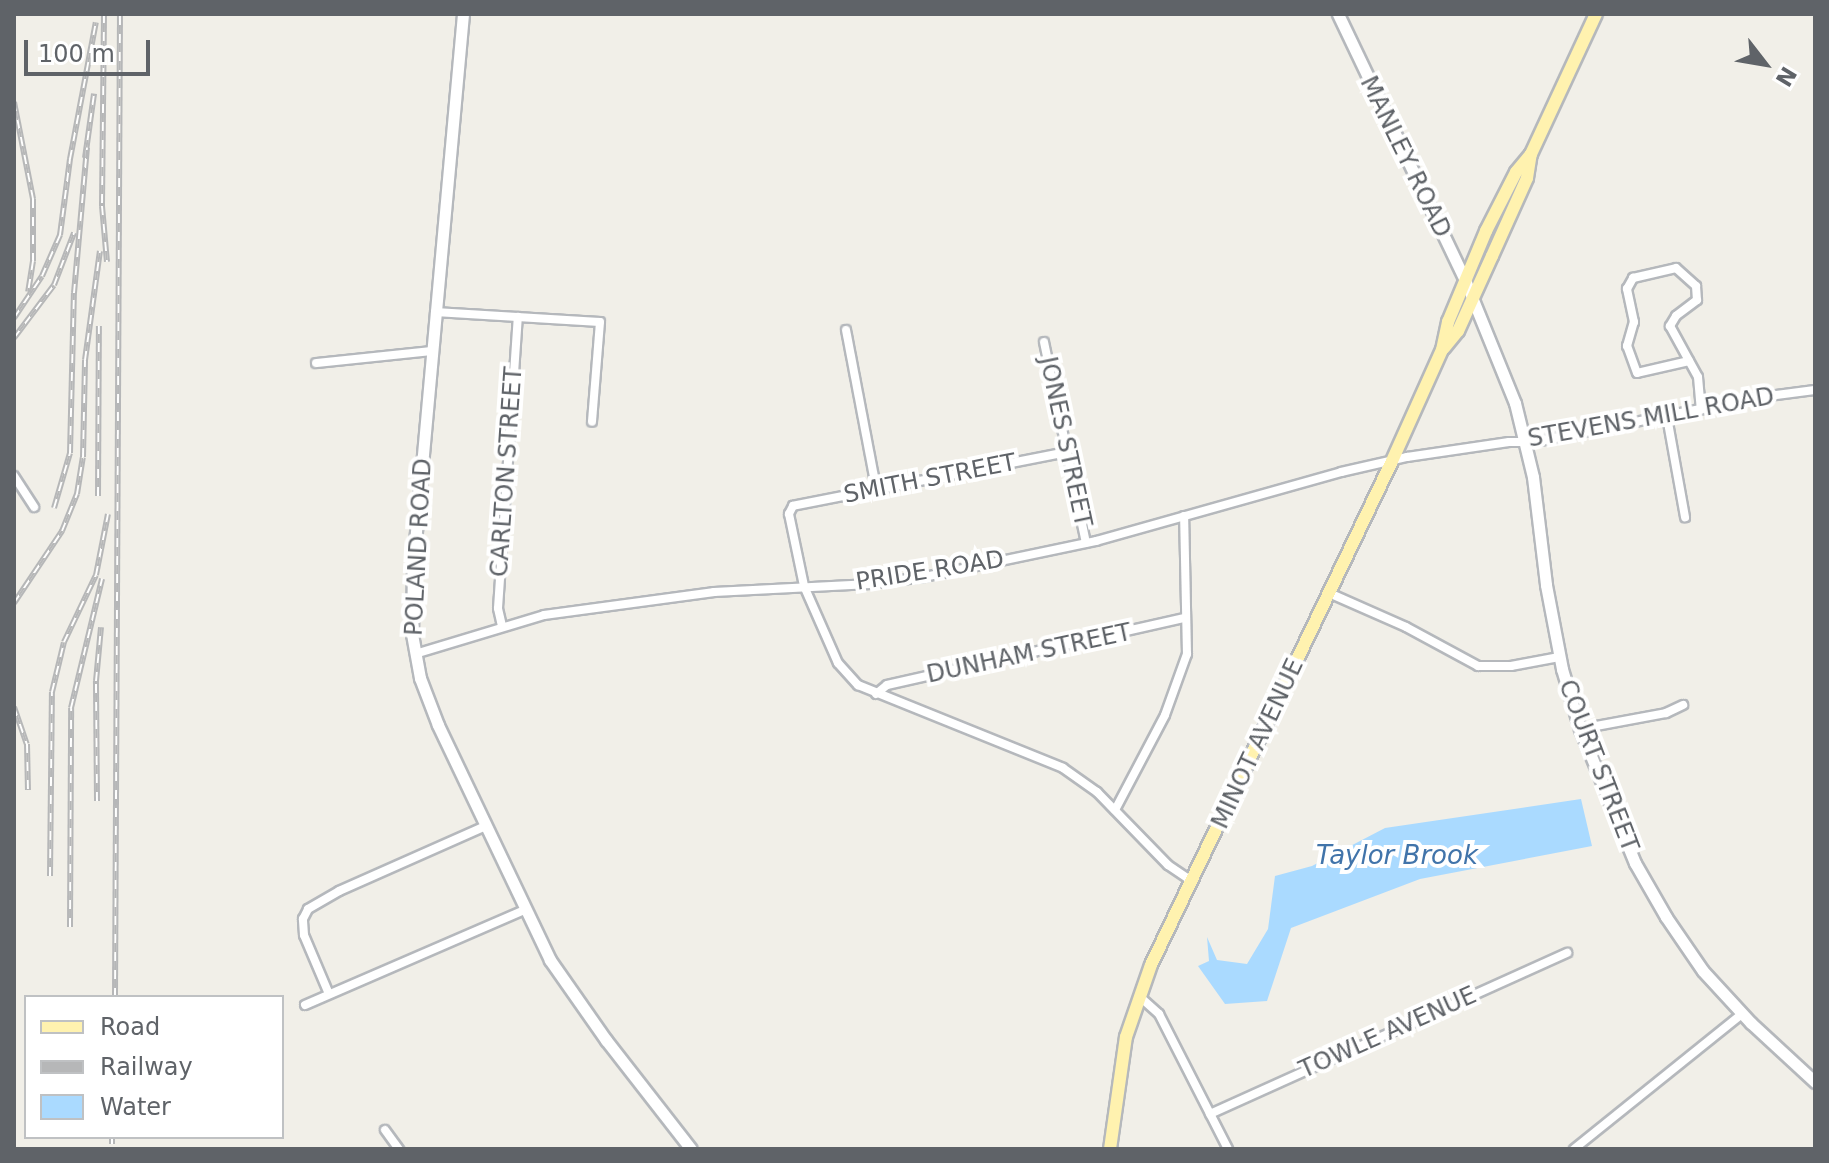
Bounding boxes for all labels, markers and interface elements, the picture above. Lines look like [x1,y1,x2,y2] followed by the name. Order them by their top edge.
[28,24,154,74] scale bar
[1725,24,1805,104] north arrow
[38,40,115,68] text: 100 m
[1771,62,1801,91] text: N
[1353,72,1457,242] street label: MANLEY ROAD
[1033,354,1097,530] street label: JONES STREET
[485,366,529,578] street label: CARLTON STREET
[1526,382,1776,454] street label: STEVENS MILL ROAD
[841,448,1019,510] street label: SMITH STREET
[400,457,438,637] street label: POLAND ROAD
[854,545,1006,597] street label: PRIDE ROAD
[924,618,1134,690] street label: DUNHAM STREET
[1206,655,1310,833] street label: MINOT AVENUE
[1552,676,1644,856] street label: COURT STREET
[1316,840,1478,872] water label: Taylor Brook
[1295,981,1481,1085] street label: TOWLE AVENUE
[24,995,284,1139] legend
[100,1013,160,1041] text: Road
[100,1053,193,1081] text: Railway
[100,1093,171,1121] text: Water

